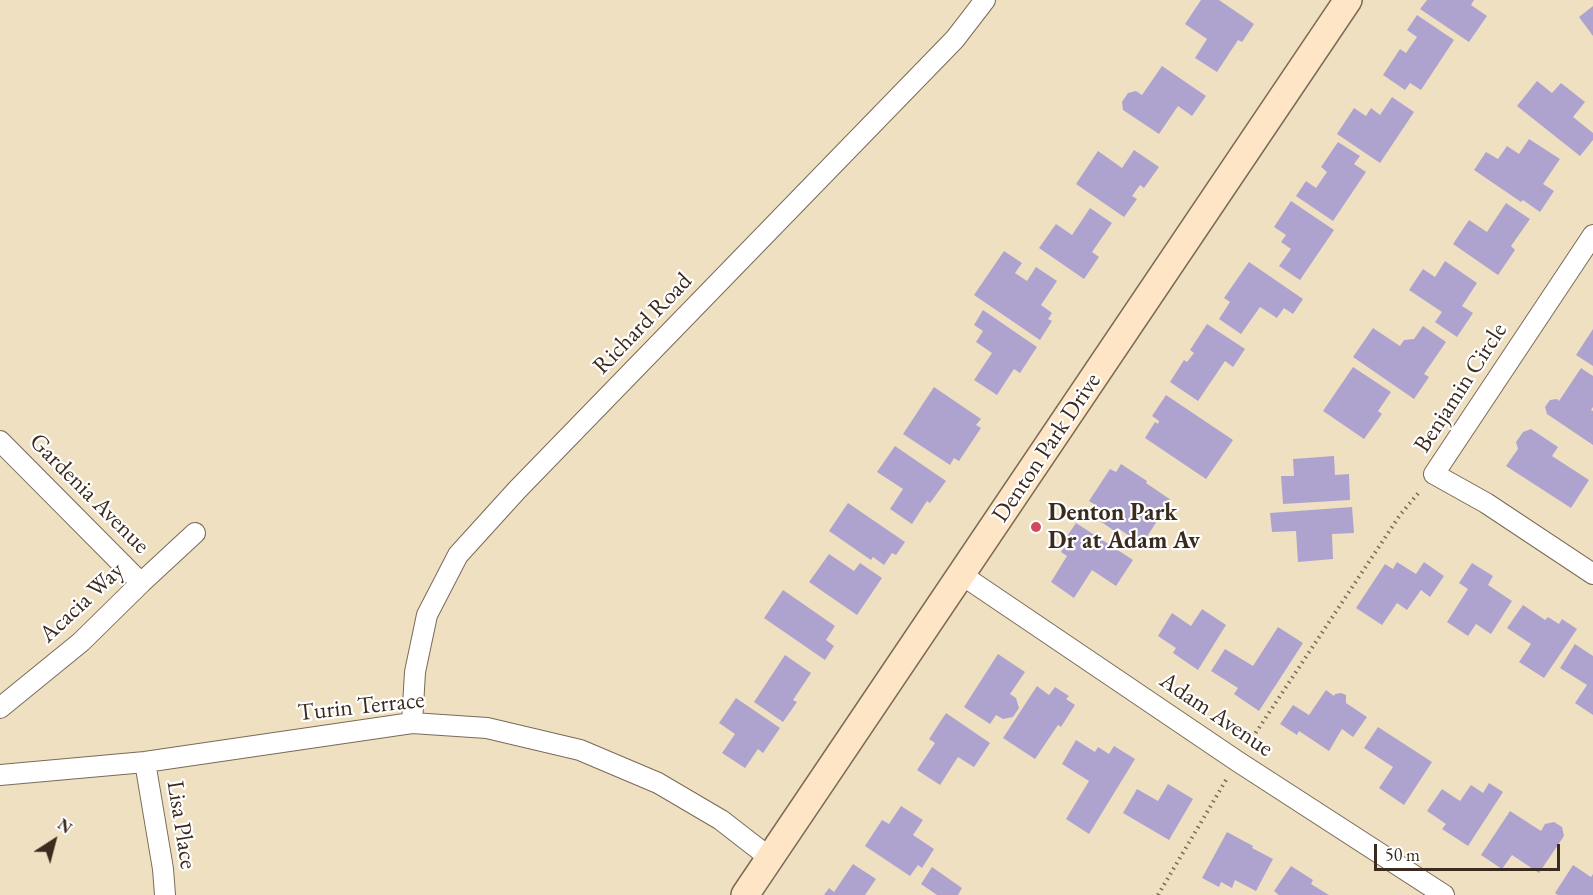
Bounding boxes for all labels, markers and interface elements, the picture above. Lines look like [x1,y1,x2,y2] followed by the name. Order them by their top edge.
[588,267,698,381] street label: Richard Road
[1408,318,1514,458] street label: Benjamin Circle
[986,368,1108,528] street label: Denton Park Drive
[23,428,155,560] street label: Gardenia Avenue
[1048,499,1200,555] place label: Denton Park Dr at Adam Av
[1029,520,1043,534] marker: Denton Park Dr at Adam Av
[34,557,130,649] street label: Acacia Way
[1154,667,1278,763] street label: Adam Avenue
[296,686,426,728] street label: Turin Terrace
[160,779,202,871] street label: Lisa Place
[24,811,84,871] north arrow
[53,814,76,838] text: N
[1377,832,1563,870] scale bar
[1385,843,1420,866] text: 50 m

